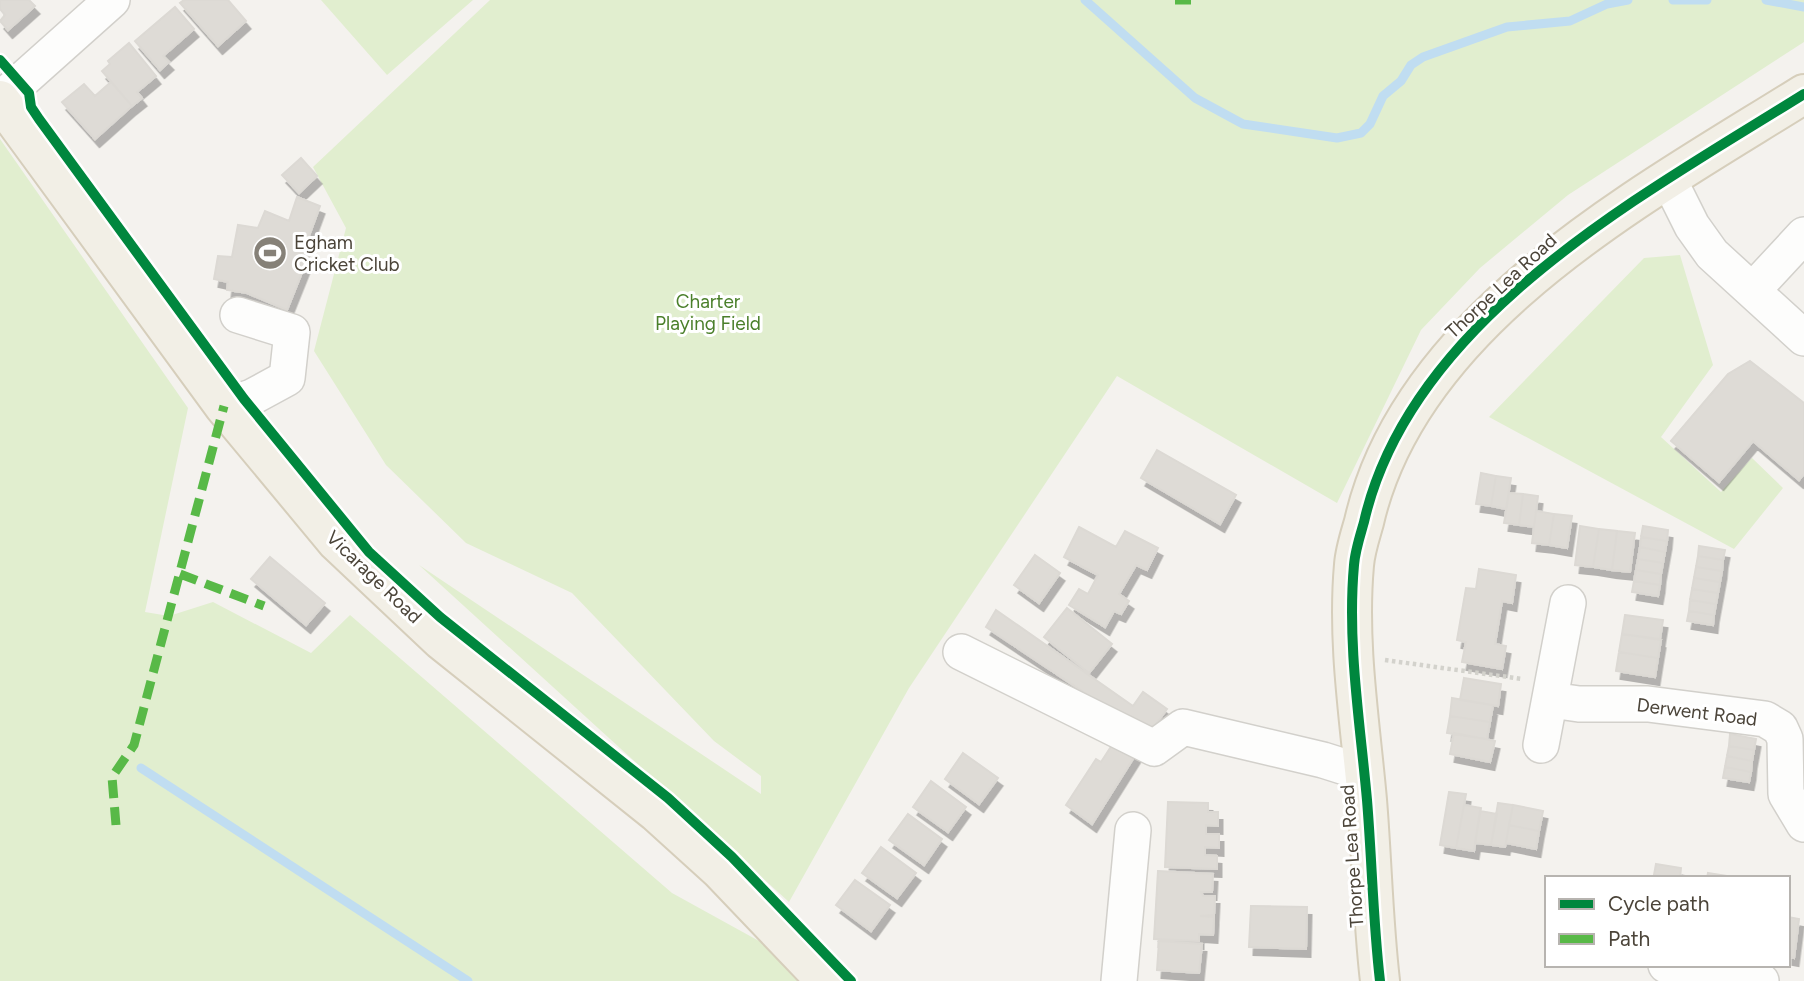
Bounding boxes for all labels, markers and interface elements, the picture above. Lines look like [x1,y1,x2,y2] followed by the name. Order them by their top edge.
[1441,229,1561,343] street label: Thorpe Lea Road
[294,231,400,276] place label: Egham Cricket Club
[251,234,289,272] sports icon: Egham Cricket Club
[655,290,761,335] park label: Charter Playing Field
[322,526,426,628] street label: Vicarage Road
[1635,693,1759,731] street label: Derwent Road
[1336,784,1368,928] street label: Thorpe Lea Road
[1545,876,1790,967] legend
[1608,891,1709,916] text: Cycle path
[1608,926,1650,951] text: Path

